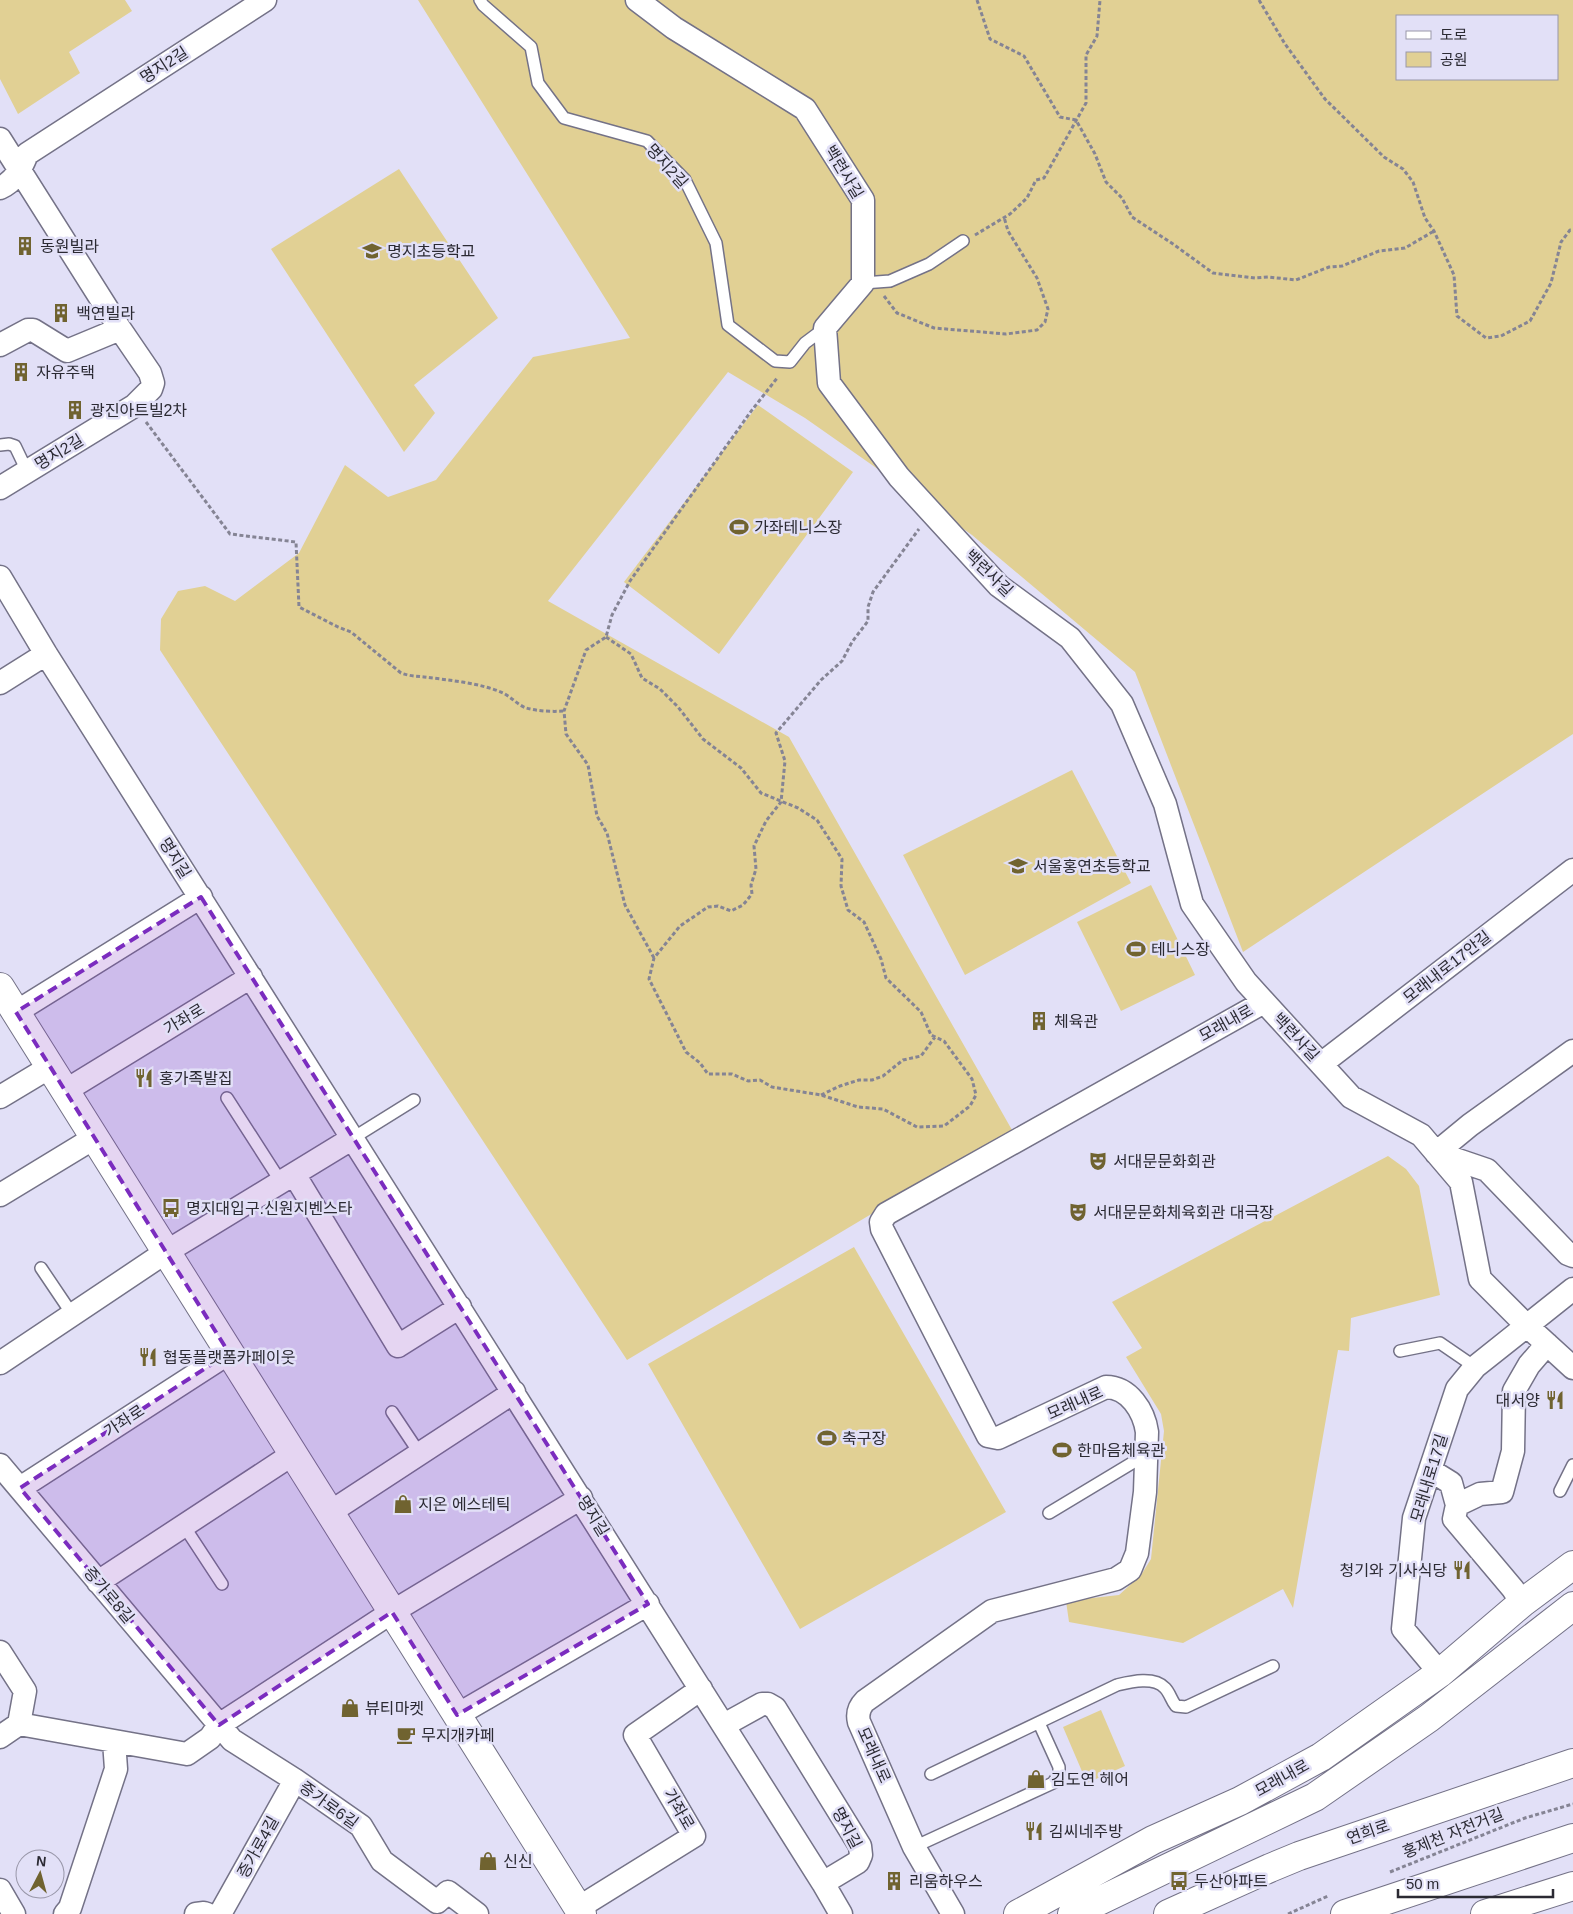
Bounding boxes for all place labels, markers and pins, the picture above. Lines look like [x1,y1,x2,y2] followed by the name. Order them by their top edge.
[14,235,36,257] building icon: 동원빌라
[40,238,99,255] place label: 동원빌라
[361,240,383,262] school or university icon: 명지초등학교
[387,243,475,260] place label: 명지초등학교
[50,302,72,324] building icon: 백연빌라
[76,305,135,322] place label: 백연빌라
[10,361,32,383] building icon: 자유주택
[36,364,95,381] place label: 자유주택
[64,399,86,421] building icon: 광진아트빌2차
[90,402,187,419] place label: 광진아트빌2차
[728,516,750,538] sports icon: 가좌테니스장
[754,519,843,536] place label: 가좌테니스장
[1007,855,1029,877] school or university icon: 서울홍연초등학교
[1033,858,1151,875] place label: 서울홍연초등학교
[1125,938,1147,960] sports icon: 테니스장
[1151,941,1210,958] place label: 테니스장
[1028,1010,1050,1032] building icon: 체육관
[1054,1013,1098,1030] place label: 체육관
[133,1067,155,1089] restaurant icon: 홍가족발집
[159,1070,233,1087] place label: 홍가족발집
[1087,1150,1109,1172] theatre icon: 서대문문화회관
[1113,1153,1216,1170] place label: 서대문문화회관
[160,1197,182,1219] bus stop icon: 명지대입구.신원지벤스타
[186,1200,353,1217] place label: 명지대입구.신원지벤스타
[1067,1201,1089,1223] theatre icon: 서대문문화체육회관 대극장
[1093,1204,1274,1221] place label: 서대문문화체육회관 대극장
[137,1346,159,1368] restaurant icon: 협동플랫폼카페이웃
[163,1349,295,1366] place label: 협동플랫폼카페이웃
[1544,1389,1566,1411] restaurant icon: 대서양
[1496,1392,1540,1409] place label: 대서양
[816,1427,838,1449] sports icon: 축구장
[842,1430,886,1447] place label: 축구장
[1051,1439,1073,1461] sports icon: 한마음체육관
[1077,1442,1166,1459] place label: 한마음체육관
[392,1493,414,1515] shop icon: 지온 에스테틱
[418,1496,511,1513] place label: 지온 에스테틱
[1451,1559,1473,1581] restaurant icon: 청기와 기사식당
[1340,1562,1447,1579] place label: 청기와 기사식당
[339,1697,361,1719] shop icon: 뷰티마켓
[365,1700,424,1717] place label: 뷰티마켓
[395,1724,417,1746] cafe icon: 무지개카페
[421,1727,495,1744] place label: 무지개카페
[1025,1768,1047,1790] shop icon: 김도연 헤어
[1051,1771,1129,1788] place label: 김도연 헤어
[1023,1820,1045,1842] restaurant icon: 김씨네주방
[1049,1823,1123,1840] place label: 김씨네주방
[477,1850,499,1872] shop icon: 신신
[503,1853,532,1870] place label: 신신
[883,1870,905,1892] building icon: 리움하우스
[1168,1870,1190,1892] bus stop icon: 두산아파트
[909,1873,983,1890] place label: 리움하우스
[1194,1873,1268,1890] place label: 두산아파트

